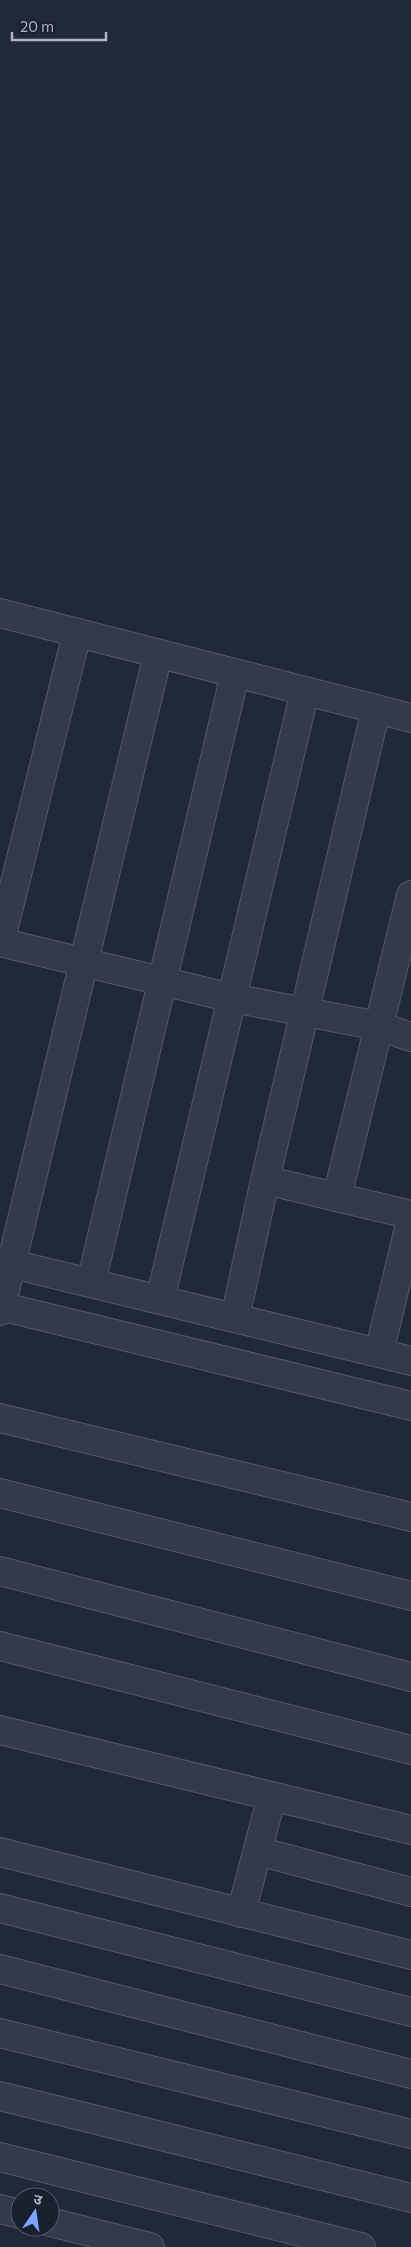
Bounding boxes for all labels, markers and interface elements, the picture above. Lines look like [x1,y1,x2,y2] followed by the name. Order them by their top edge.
[12,10,106,42] scale bar
[20,17,54,35] text: 20 m
[10,2187,60,2237] north arrow
[32,2190,45,2208] text: उ

